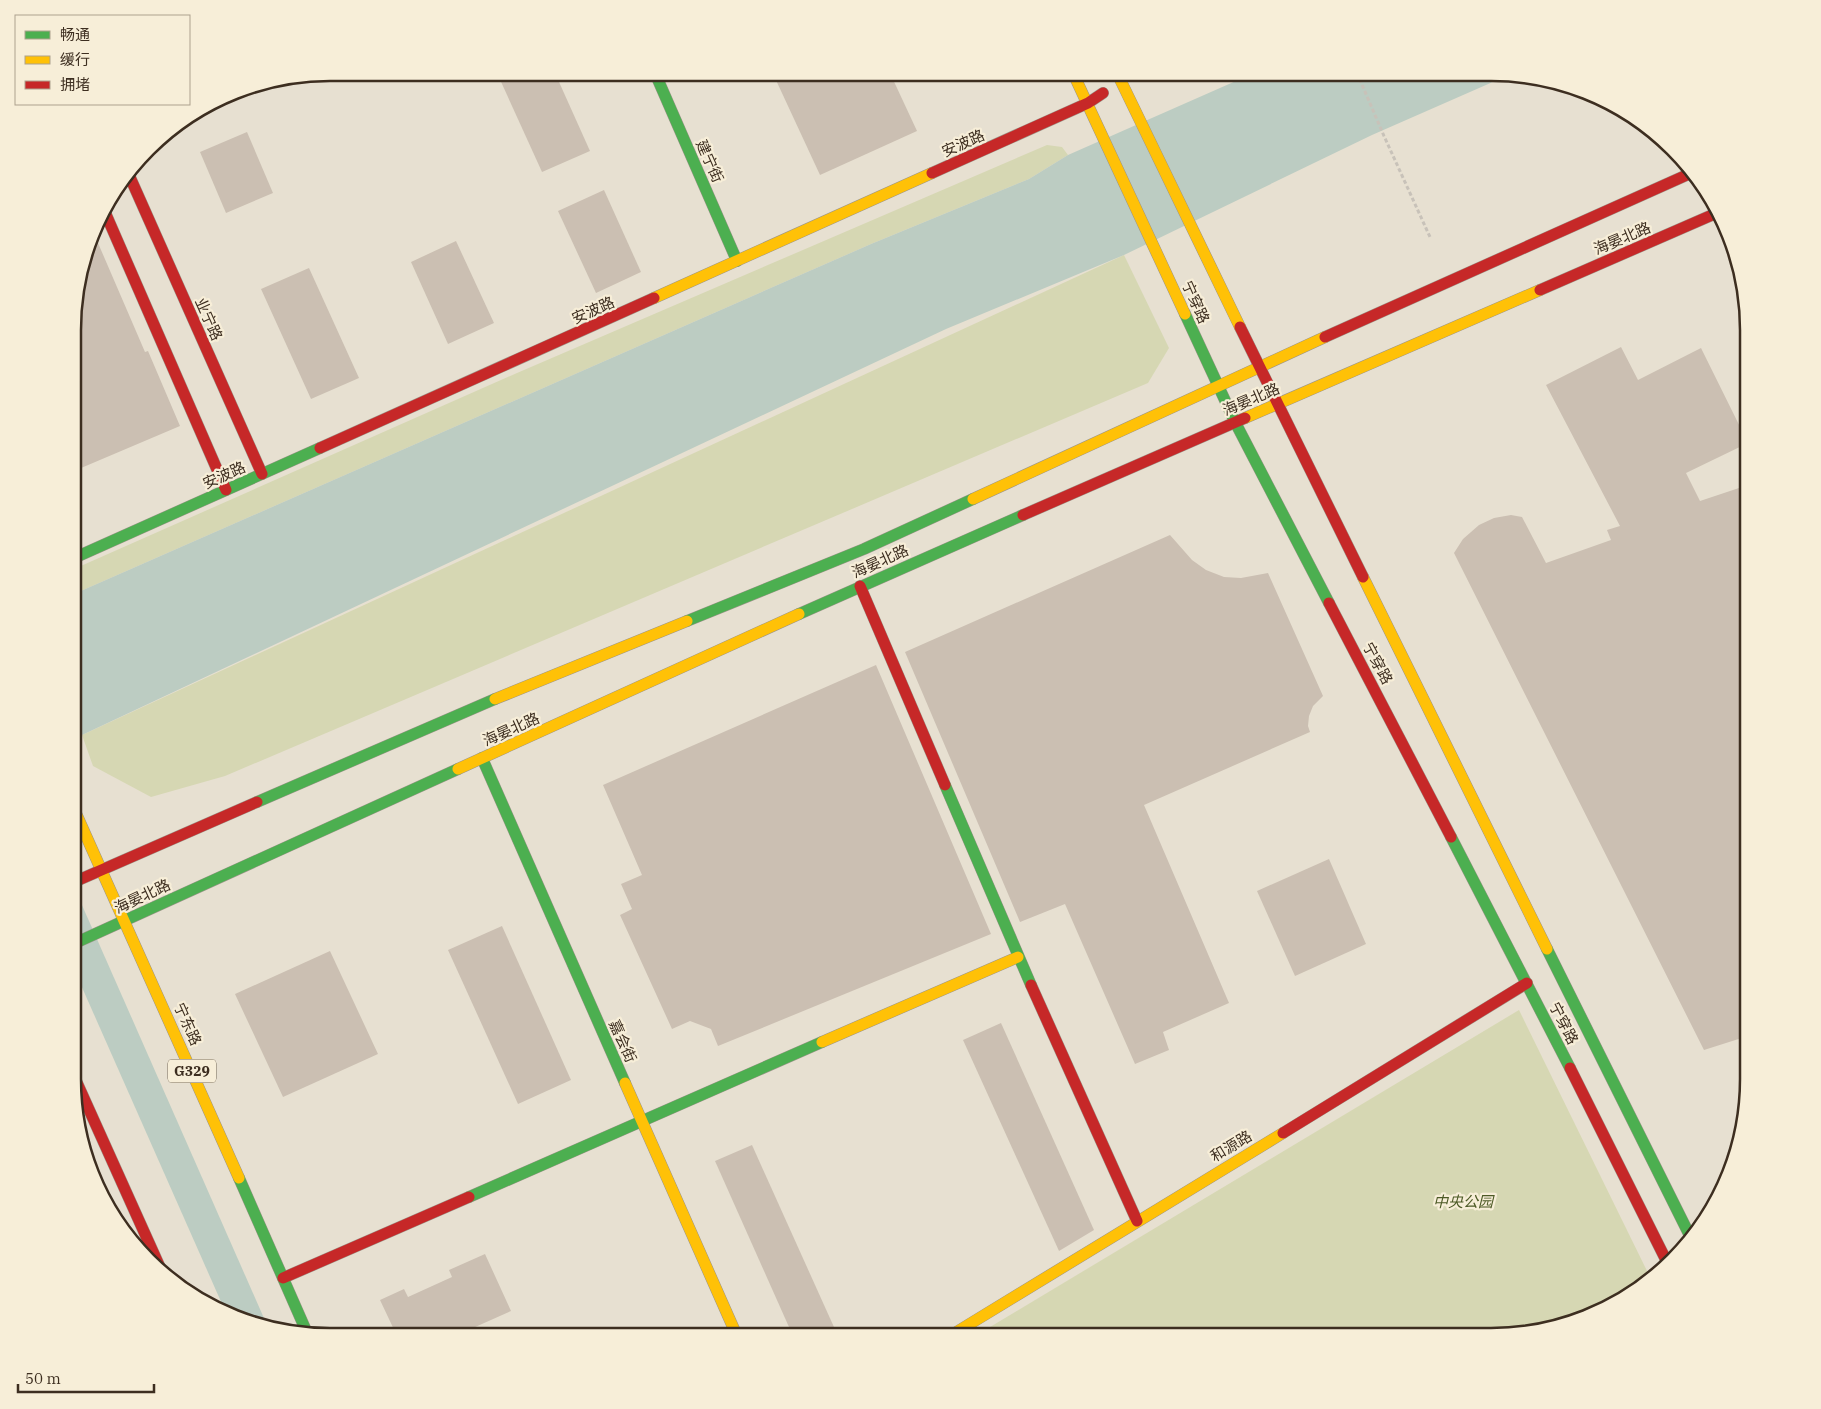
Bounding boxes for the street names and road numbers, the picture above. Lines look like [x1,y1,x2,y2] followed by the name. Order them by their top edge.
[939,125,987,161] street label: 安波路
[692,137,728,185] street label: 建宁街
[1591,218,1653,258] street label: 海晏北路
[1178,278,1214,326] street label: 宁穿路
[569,292,617,328] street label: 安波路
[191,295,227,343] street label: 业宁路
[1220,379,1282,419] street label: 海晏北路
[200,457,248,493] street label: 安波路
[849,540,911,582] street label: 海晏北路
[1359,639,1397,687] street label: 宁穿路
[480,708,542,750] street label: 海晏北路
[111,875,173,917] street label: 海晏北路
[1545,999,1583,1047] street label: 宁穿路
[170,1000,206,1048] street label: 宁东路
[605,1017,641,1065] street label: 嘉会街
[168,1060,216,1082] road number: G329
[1207,1126,1255,1166] street label: 和源路

